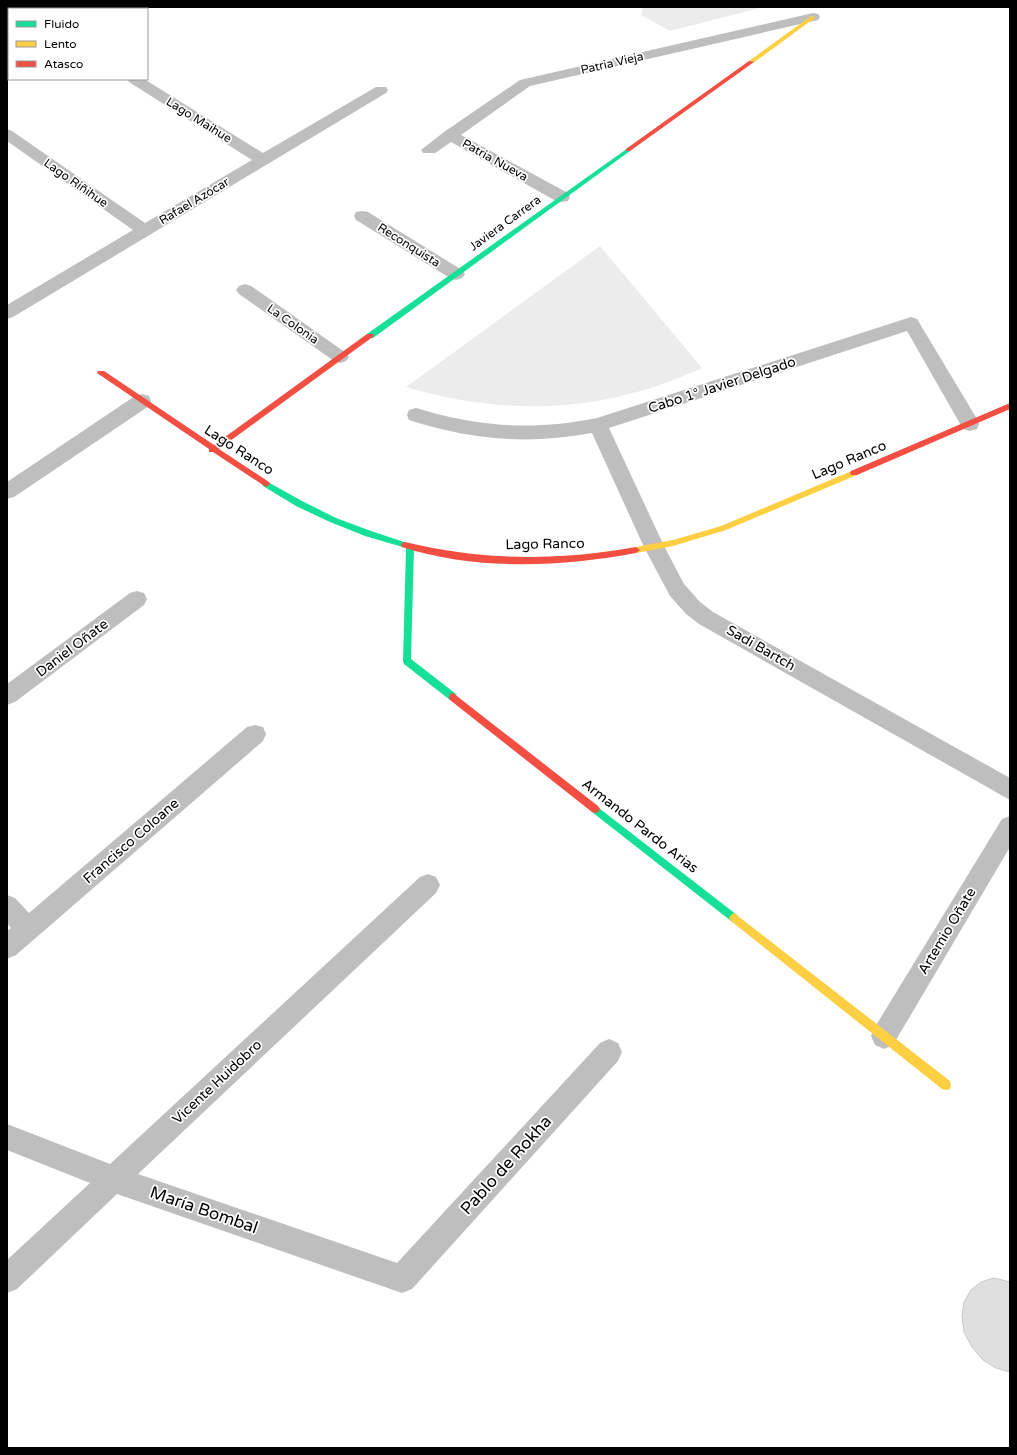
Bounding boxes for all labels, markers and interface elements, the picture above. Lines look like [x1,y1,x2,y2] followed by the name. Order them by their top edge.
[8,8,148,80] legend
[44,17,79,31] text: Fluido
[44,37,77,51] text: Lento
[579,49,645,77] street label: Patria Vieja
[44,57,83,71] text: Atasco
[164,94,234,146] street label: Lago Maihue
[460,136,530,184] street label: Patria Nueva
[41,156,111,210] street label: Lago Riñihue
[156,174,232,227] street label: Rafael Azócar
[466,192,544,254] street label: Javiera Carrera
[375,220,443,270] street label: Reconquista
[265,301,321,347] street label: La Colonia
[646,353,798,417] street label: Cabo 1° Javier Delgado
[201,421,277,479] street label: Lago Ranco
[809,437,889,483] street label: Lago Ranco
[505,535,585,553] street label: Lago Ranco
[33,615,111,681] street label: Daniel Oñate
[724,621,798,675] street label: Sadi Bartch
[578,775,702,877] street label: Armando Pardo Arias
[80,795,182,887] street label: Francisco Coloane
[914,885,980,977] street label: Artemio Oñate
[169,1036,265,1128] street label: Vicente Huidobro
[456,1111,556,1219] street label: Pablo de Rokha
[147,1182,261,1238] street label: María Bombal

